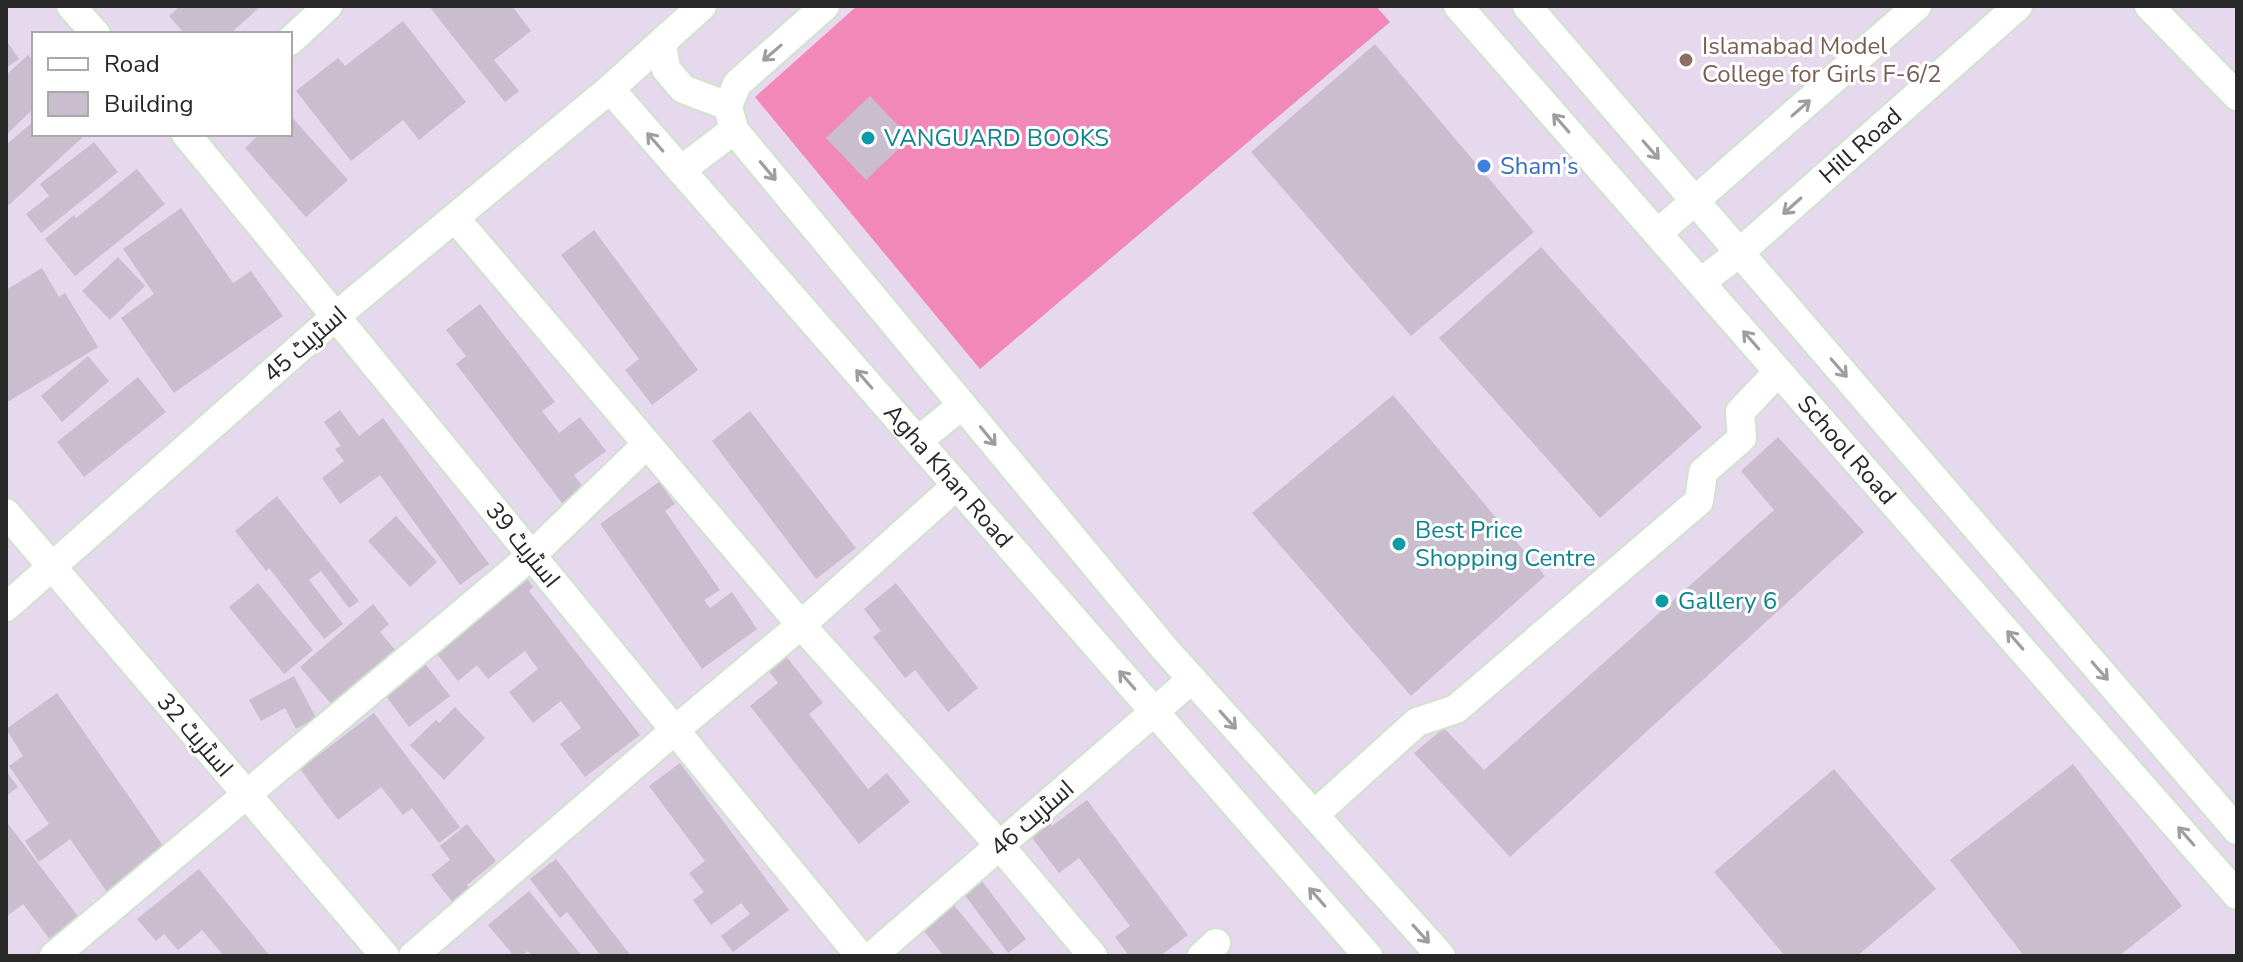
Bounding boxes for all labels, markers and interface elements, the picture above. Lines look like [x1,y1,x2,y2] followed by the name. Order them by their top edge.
[1702,30,1941,90] place label: Islamabad Model College for Girls F-6/2
[32,32,292,136] legend
[762,44,782,62] one-way arrow
[104,48,160,80] text: Road
[1677,51,1695,69] marker: Islamabad Model College for Girls F-6/2
[104,88,194,120] text: Building
[1791,99,1811,117] one-way arrow
[1812,100,1909,191] street label: Hill Road
[1552,114,1570,134] one-way arrow
[883,122,1109,154] place label: VANGUARD BOOKS
[859,129,877,147] marker: VANGUARD BOOKS
[647,132,665,152] one-way arrow
[1642,140,1660,160] one-way arrow
[1500,150,1579,182] place label: Sham's
[1475,157,1493,175] marker: Sham's
[759,160,777,181] one-way arrow
[1782,197,1802,215] one-way arrow
[256,299,354,389] street label: اسٹریٹ 45
[1742,330,1760,350] one-way arrow
[1830,358,1848,378] one-way arrow
[855,370,873,390] one-way arrow
[1790,388,1903,511] street label: School Road
[877,397,1020,555] street label: Agha Khan Road
[979,425,997,446] one-way arrow
[479,495,567,595] street label: اسٹریٹ 39
[1415,514,1595,574] place label: Best Price Shopping Centre
[1390,535,1408,553] marker: Best Price Shopping Centre
[1678,585,1777,617] place label: Gallery 6
[1653,592,1671,610] marker: Gallery 6
[2006,631,2024,651] one-way arrow
[2091,660,2109,681] one-way arrow
[1119,671,1137,691] one-way arrow
[150,686,240,784] street label: اسٹریٹ 32
[1219,709,1237,729] one-way arrow
[983,773,1081,863] street label: اسٹریٹ 46
[2177,827,2195,847] one-way arrow
[1308,888,1326,908] one-way arrow
[1411,924,1430,944] one-way arrow

